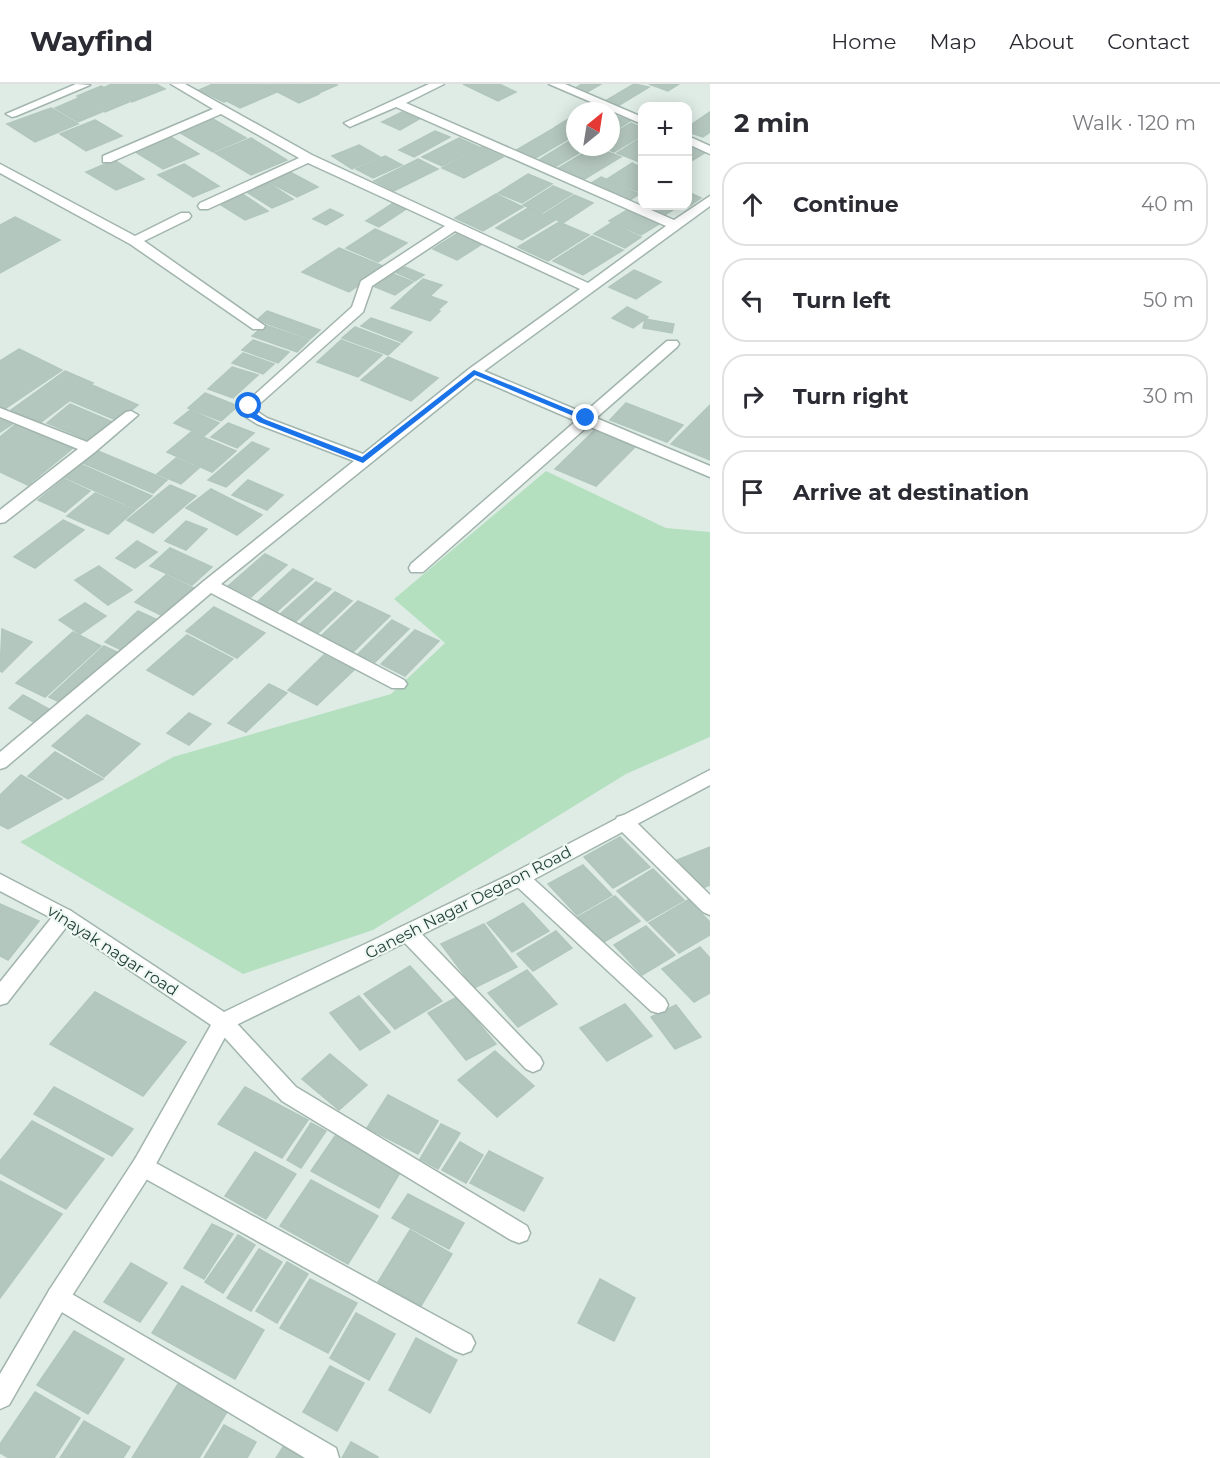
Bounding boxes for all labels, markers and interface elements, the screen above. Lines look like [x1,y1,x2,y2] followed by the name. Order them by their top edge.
[30,24,153,58] text: Wayfind
[831,29,896,54] text: Home
[929,29,976,54] text: Map
[1009,29,1074,54] text: About
[1107,29,1190,54] text: Contact
[566,102,620,156] north arrow
[638,102,692,210] map controls
[638,102,692,156] button: +
[734,107,810,139] text: 2 min
[1072,111,1196,135] text: Walk · 120 m
[638,156,692,210] button: −
[736,188,769,221] icon: ahead
[793,191,899,218] text: Continue
[1141,192,1194,216] text: 40 m
[736,284,769,317] icon: left
[793,287,891,314] text: Turn left
[1143,288,1194,312] text: 50 m
[736,380,769,413] icon: right
[793,383,908,410] text: Turn right
[1143,384,1194,408] text: 30 m
[235,392,261,418] route start
[572,404,598,430] route end
[736,476,769,509] icon: arrive
[793,479,1029,506] text: Arrive at destination
[362,842,574,963] street label: Ganesh Nagar Degaon Road
[44,901,182,1000] street label: vinayak nagar road

